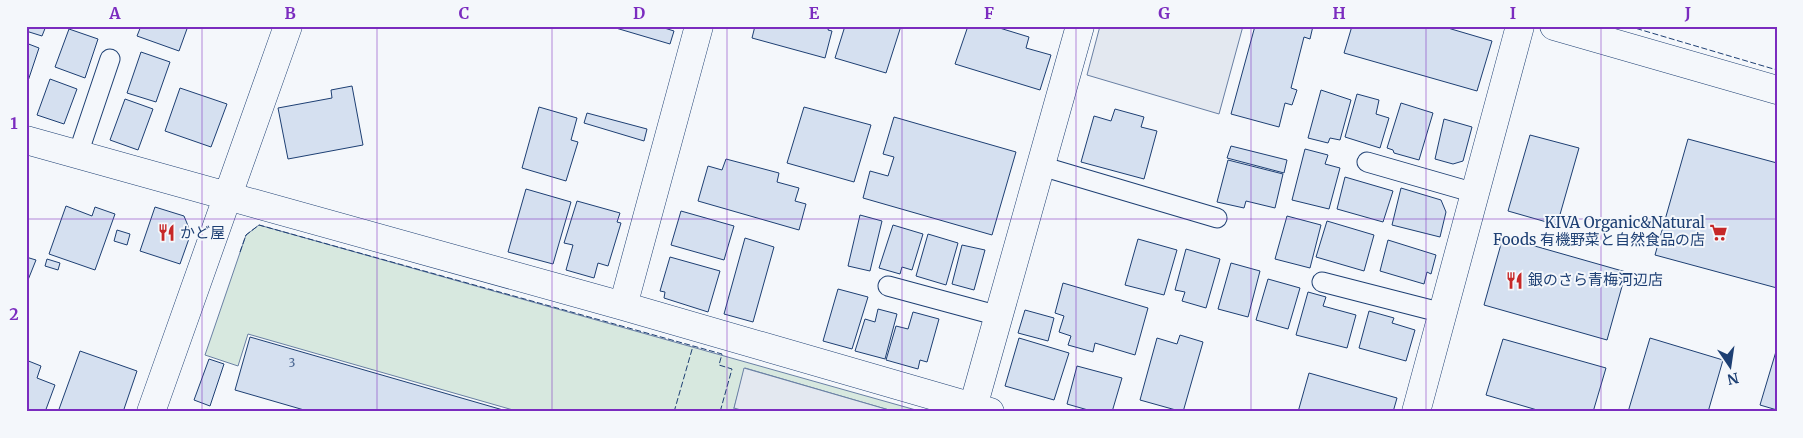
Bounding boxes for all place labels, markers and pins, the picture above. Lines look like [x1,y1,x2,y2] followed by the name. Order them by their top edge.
[1493,213,1705,249] place label: KIVA Organic&Natural Foods 有機野菜と自然食品の店
[1709,222,1729,242] supermarket icon: KIVA Organic&Natural Foods 有機野菜と自然食品の店
[156,223,176,243] restaurant icon: かど屋
[180,223,225,242] place label: かど屋
[1504,270,1524,290] restaurant icon: 銀のさら青梅河辺店
[1528,270,1663,289] place label: 銀のさら青梅河辺店

